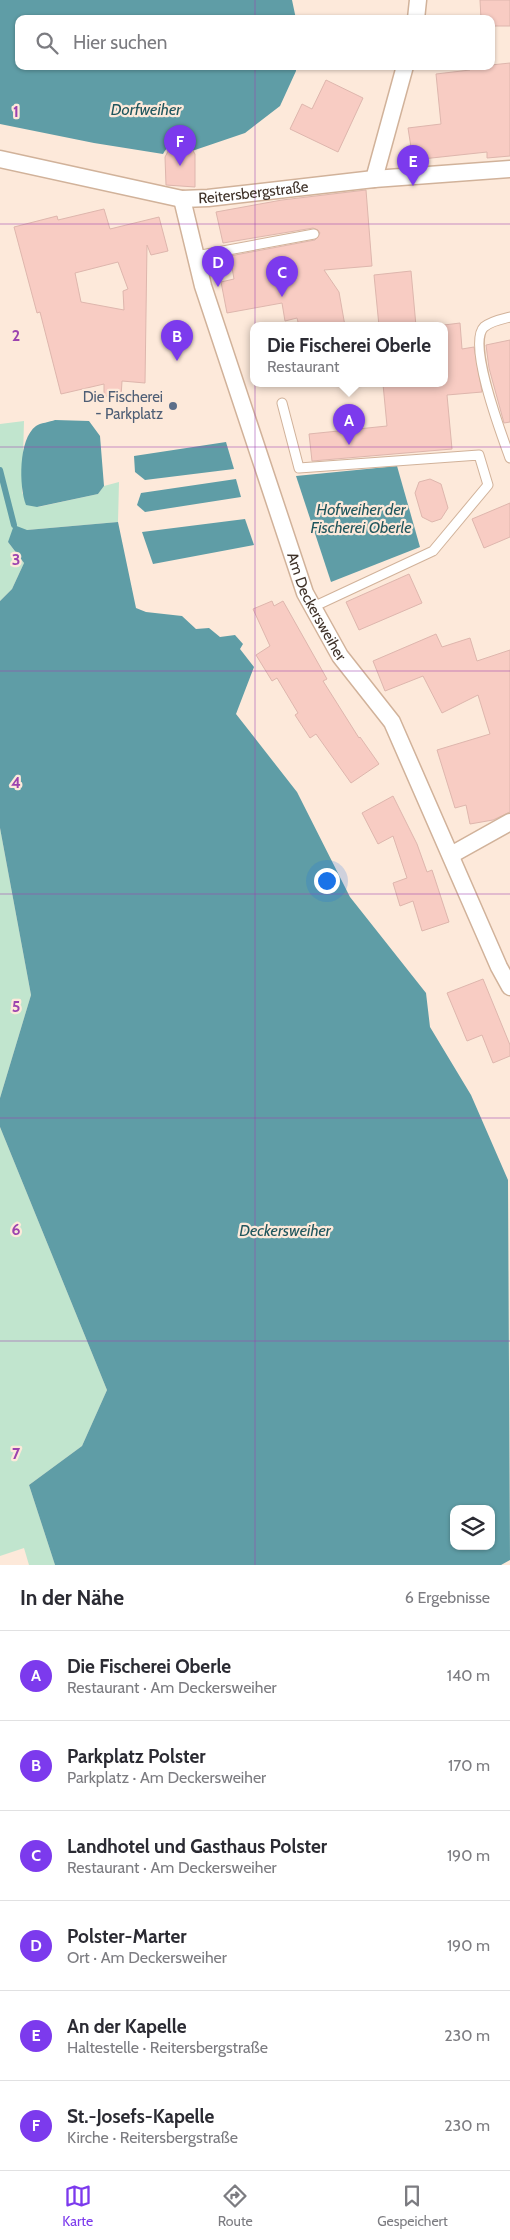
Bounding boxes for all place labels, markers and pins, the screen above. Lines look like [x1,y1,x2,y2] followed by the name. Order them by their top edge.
[164,125,196,166] pin: F
[397,145,429,186] pin: E
[202,246,234,287] pin: D
[266,256,298,297] pin: C
[161,320,193,361] pin: B
[83,388,163,423] place label: Die Fischerei - Parkplatz
[167,400,179,412] marker: Die Fischerei - Parkplatz
[333,404,365,445] pin: A

